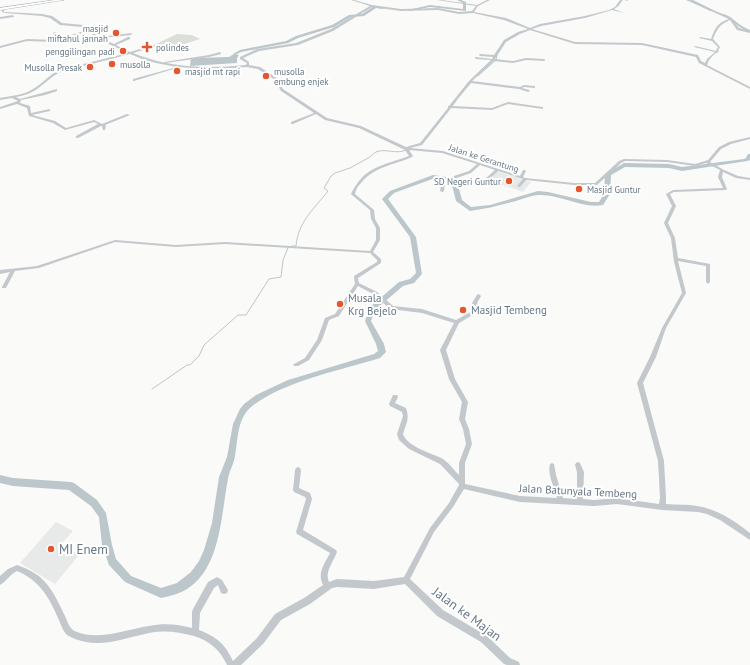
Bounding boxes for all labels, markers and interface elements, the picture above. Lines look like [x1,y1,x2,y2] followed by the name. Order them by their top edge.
[47,23,108,44] place label: masjid miftahul jannah
[111,28,121,38] marker: masjid miftahul jannah
[141,41,153,53] marker: polindes
[156,42,189,53] place label: polindes
[45,46,115,57] place label: penggilingan padi
[118,46,128,56] marker: penggilingan padi
[107,59,117,69] marker: musolla
[120,59,151,70] place label: musolla
[24,62,83,73] place label: Musolla Presak
[85,62,95,72] marker: Musolla Presak
[172,66,182,76] marker: masjid mt rapi
[185,66,240,77] place label: masjid mt rapi
[274,66,329,87] place label: musolla embung enjek
[261,71,271,81] marker: musolla embung enjek
[447,141,521,175] street label: Jalan ke Gerantung
[434,176,501,187] place label: SD Negeri Guntur
[504,176,514,186] marker: SD Negeri Guntur
[574,184,584,194] marker: Masjid Guntur
[587,184,641,195] place label: Masjid Guntur
[348,291,397,318] place label: Musala Krg Bejelo
[335,299,345,309] marker: Musala Krg Bejelo
[471,303,547,317] place label: Masjid Tembeng
[458,305,468,315] marker: Masjid Tembeng
[518,481,638,501] street label: Jalan Batunyala Tembeng
[59,541,108,558] place label: MI Enem
[46,544,56,554] marker: MI Enem
[428,583,505,645] street label: Jalan ke Majan

